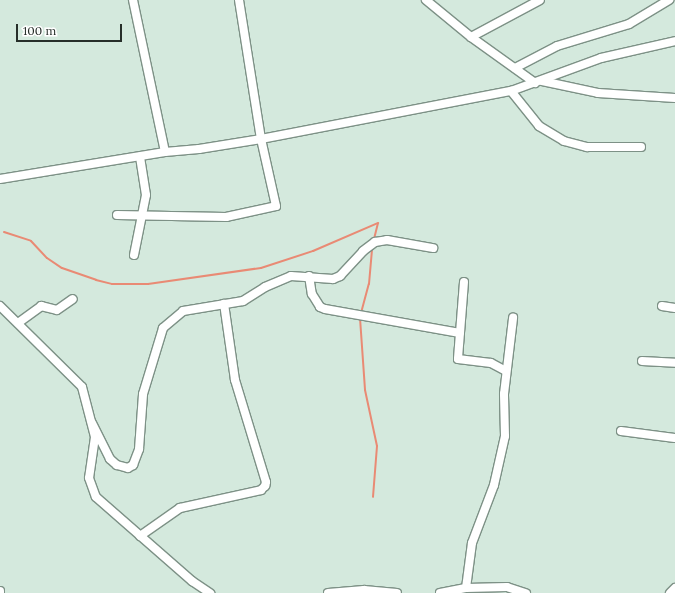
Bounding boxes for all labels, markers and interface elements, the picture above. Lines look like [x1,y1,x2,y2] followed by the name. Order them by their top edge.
[18,16,124,42] scale bar
[23,23,56,38] text: 100 m

